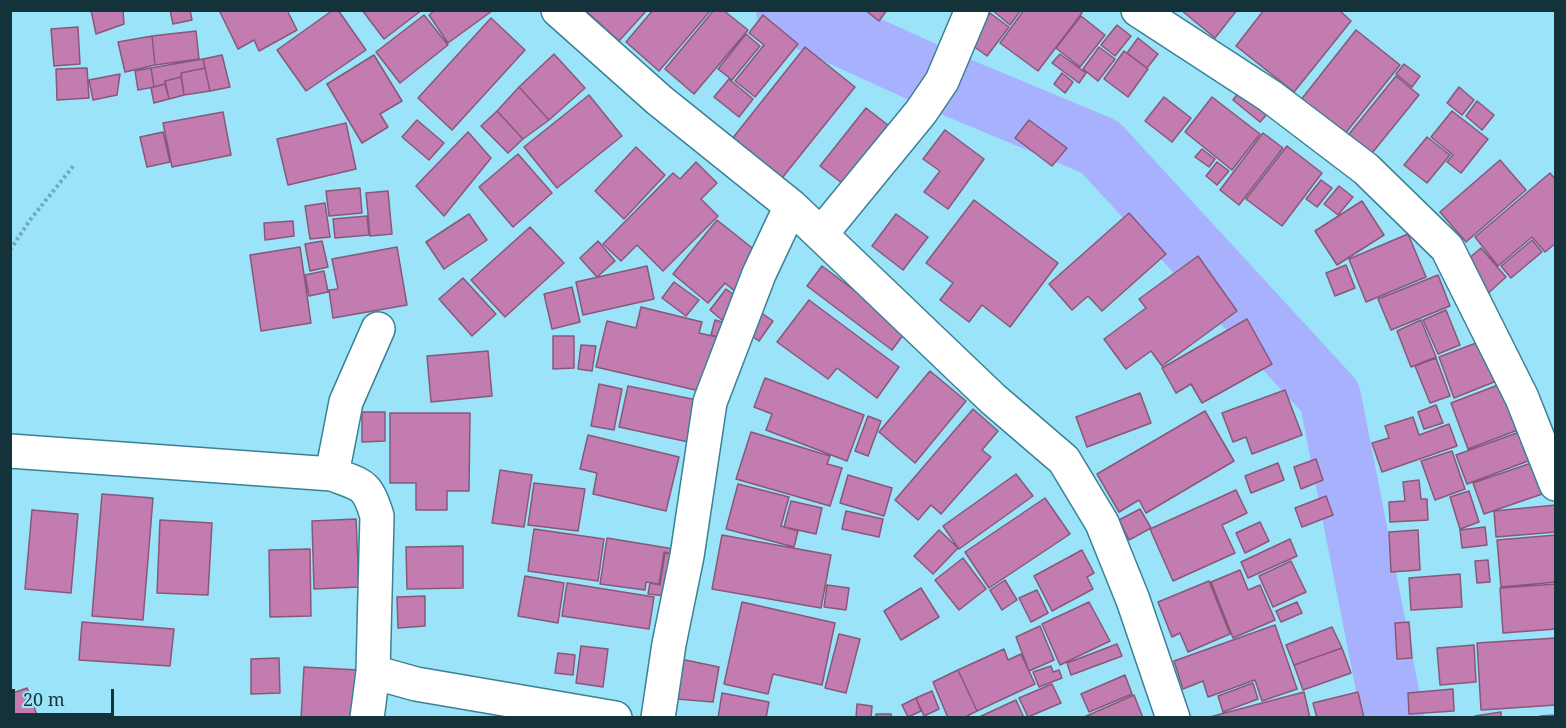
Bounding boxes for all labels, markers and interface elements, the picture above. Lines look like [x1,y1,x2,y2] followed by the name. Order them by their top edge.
[15,677,117,715] scale bar
[23,687,65,711] text: 20 m

